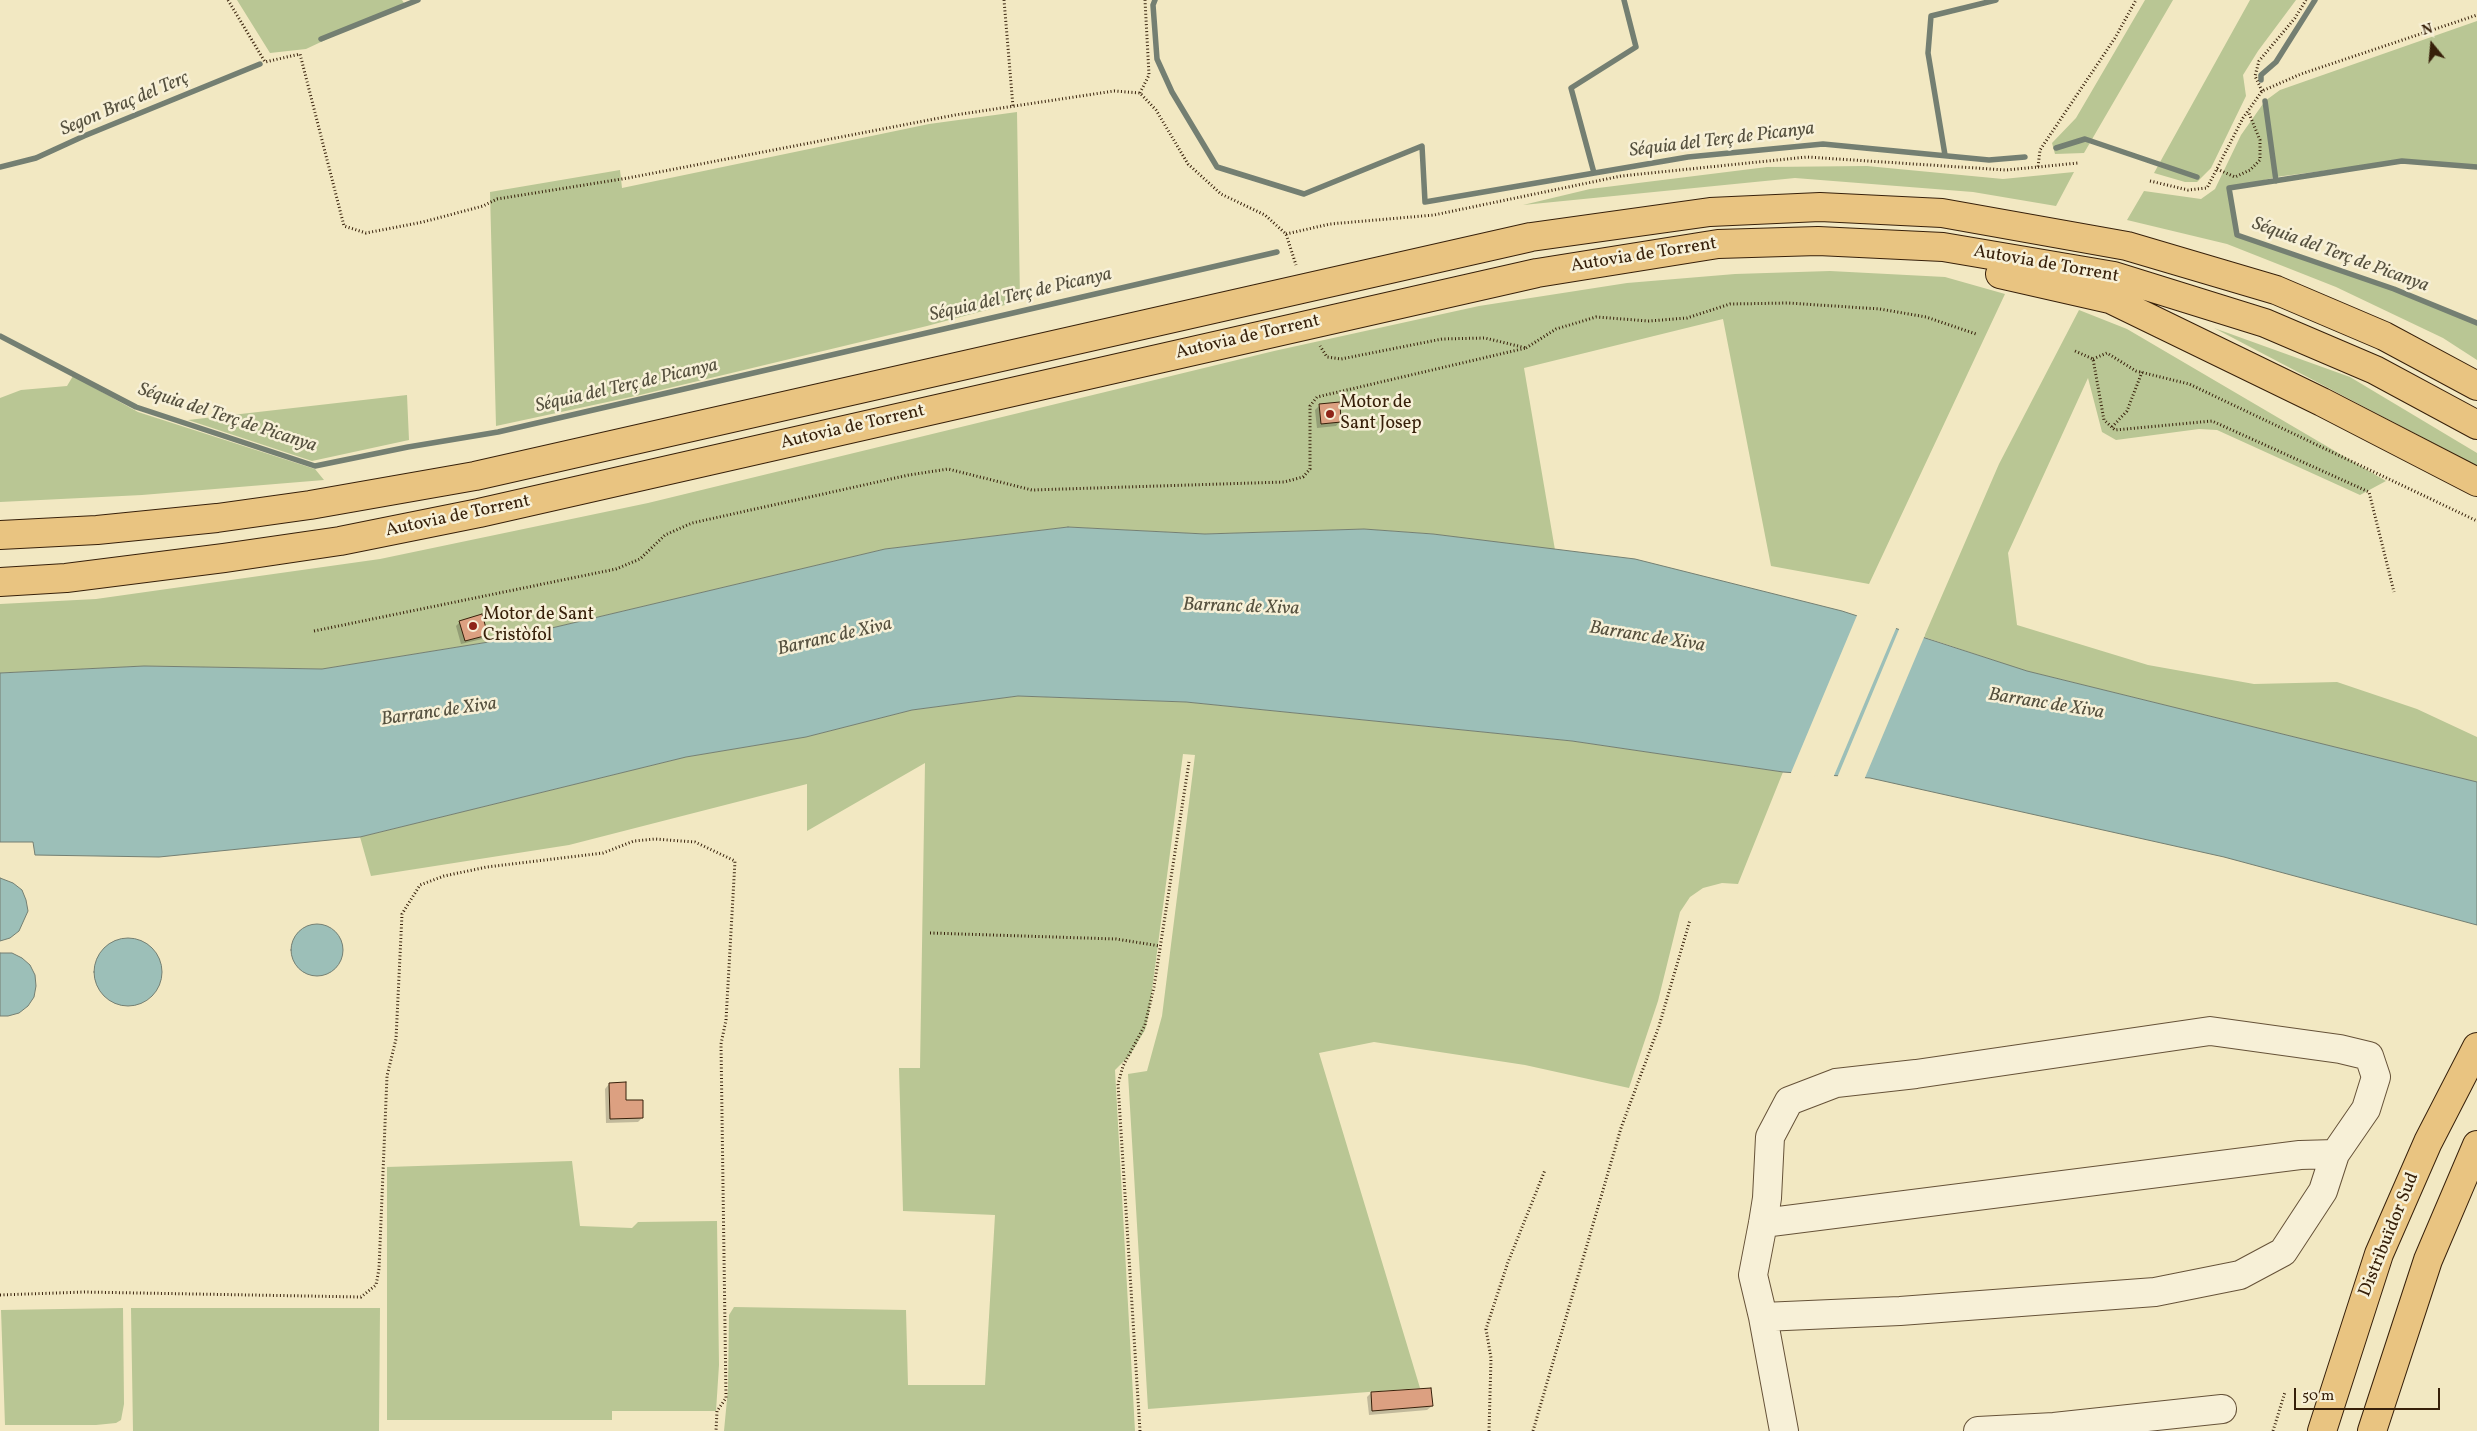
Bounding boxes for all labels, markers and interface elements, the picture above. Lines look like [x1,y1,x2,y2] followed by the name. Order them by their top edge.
[2407,20,2457,70] north arrow
[2420,20,2435,41] text: N
[57,68,193,142] water label: Segon Braç del Terç
[1628,118,1816,164] water label: Séquia del Terç de Picanya
[2248,213,2432,299] water label: Séquia del Terç de Picanya
[1570,234,1718,278] street label: Autovia de Torrent
[1972,242,2120,288] street label: Autovia de Torrent
[928,264,1114,328] water label: Séquia del Terç de Picanya
[1174,311,1322,365] street label: Autovia de Torrent
[534,355,720,419] water label: Séquia del Terç de Picanya
[135,379,319,459] water label: Séquia del Terç de Picanya
[1340,393,1422,436] place label: Motor de Sant Josep
[779,401,927,455] street label: Autovia de Torrent
[1324,408,1336,420] marker: Motor de Sant Josep
[384,491,532,543] street label: Autovia de Torrent
[1182,595,1300,621] water label: Barranc de Xiva
[483,605,594,648] place label: Motor de Sant Cristòfol
[776,614,894,662] water label: Barranc de Xiva
[1588,618,1706,658] water label: Barranc de Xiva
[467,620,479,632] marker: Motor de Sant Cristòfol
[1987,685,2105,725] water label: Barranc de Xiva
[380,694,498,732] water label: Barranc de Xiva
[2355,1170,2425,1300] street label: Distribuïdor Sud
[2297,1378,2443,1410] scale bar
[2302,1386,2334,1407] text: 50 m

